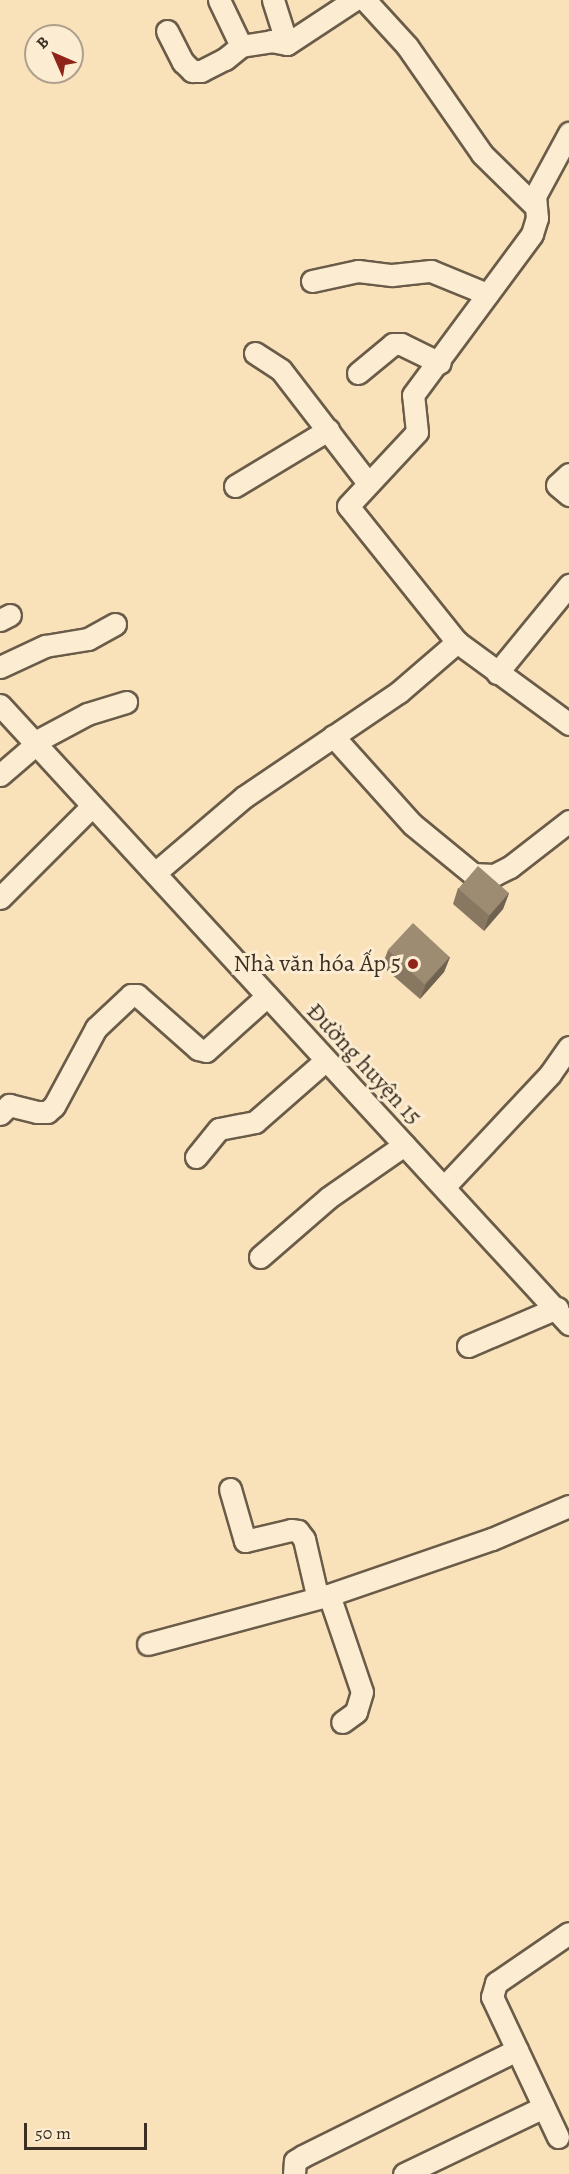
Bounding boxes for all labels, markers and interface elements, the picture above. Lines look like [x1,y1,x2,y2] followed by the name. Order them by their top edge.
[24,24,84,84] north arrow
[31,31,54,54] text: B
[234,950,401,978] place label: Nhà văn hóa Ấp 5
[406,957,420,971] marker: Nhà văn hóa Ấp 5
[300,997,428,1131] street label: Đường huyện 15
[27,2111,150,2149] scale bar
[35,2121,71,2145] text: 50 m

